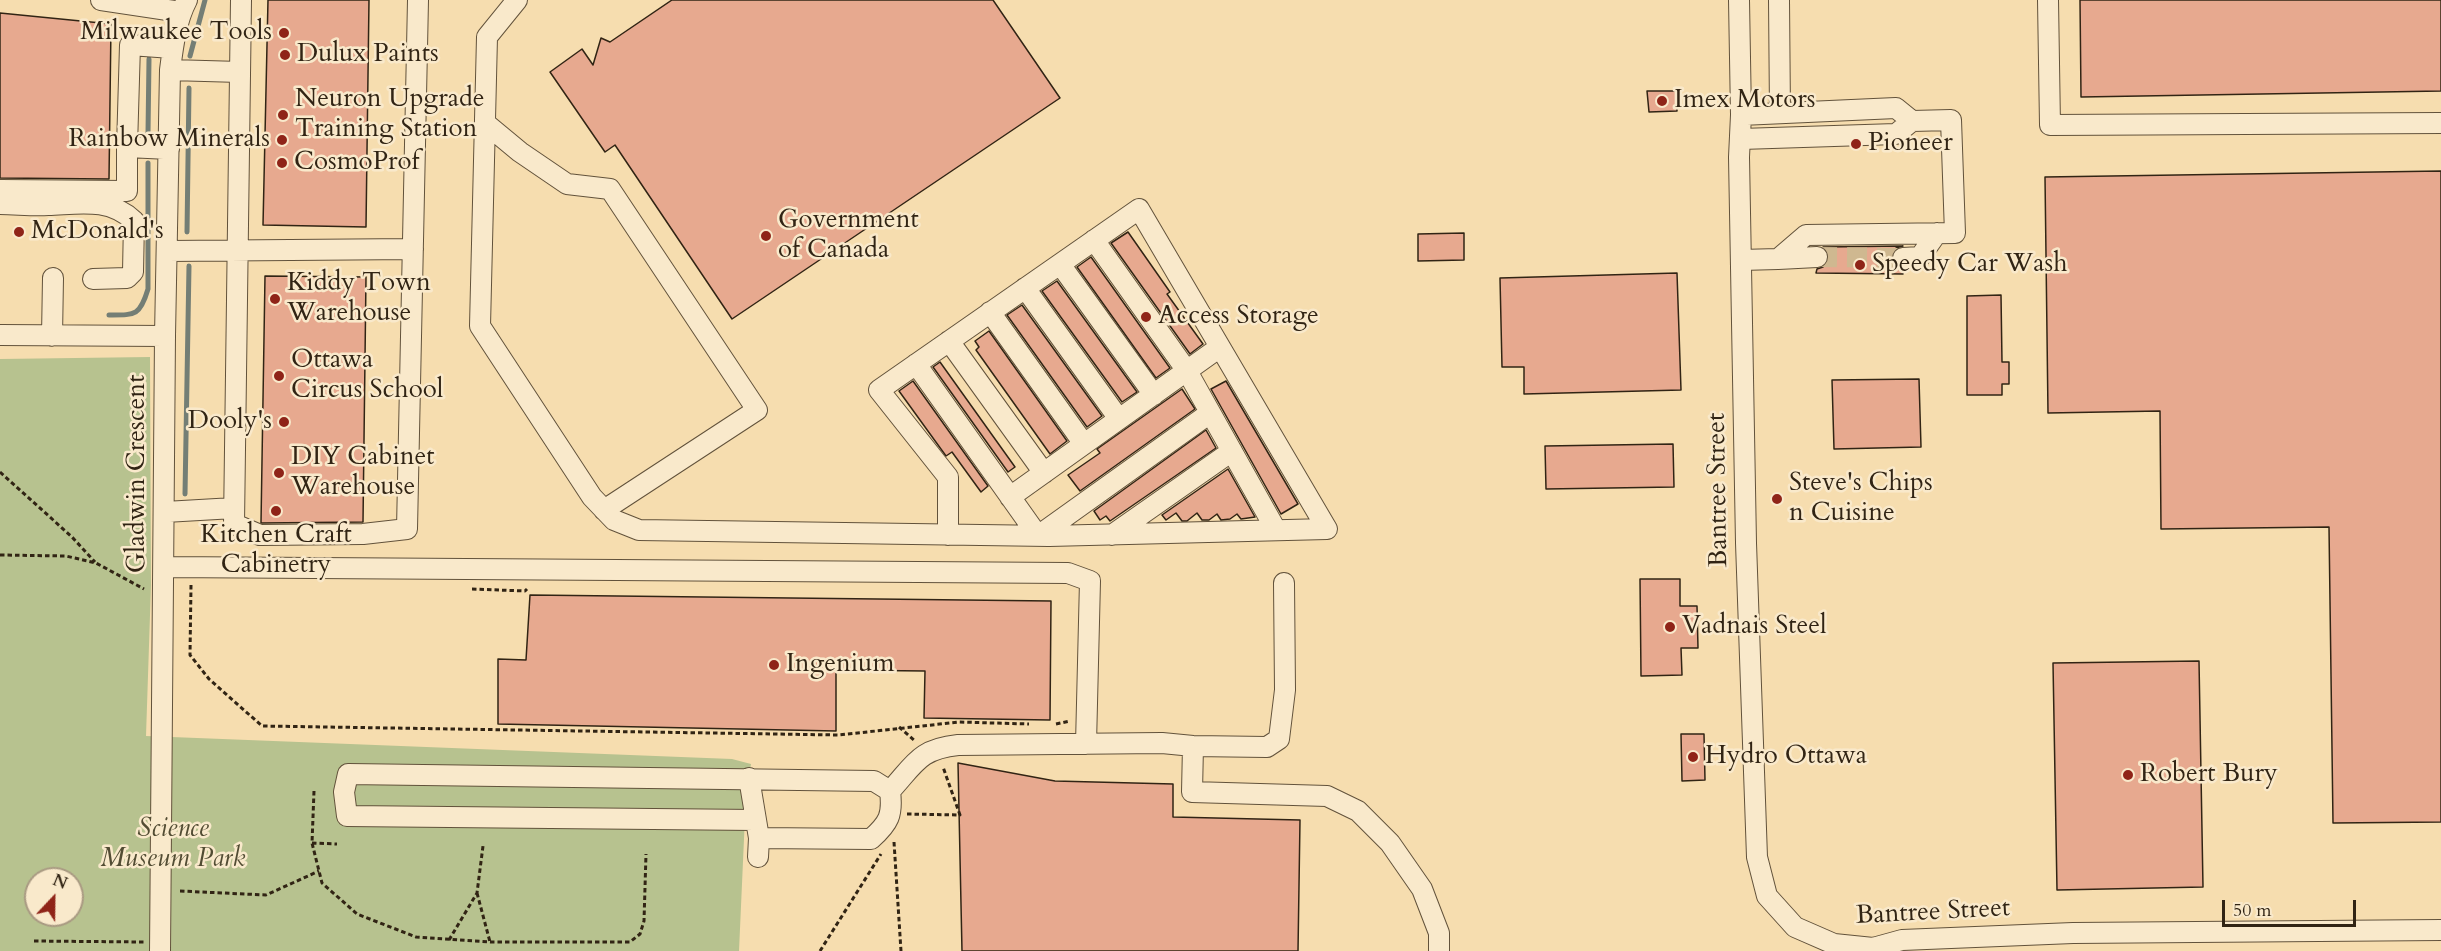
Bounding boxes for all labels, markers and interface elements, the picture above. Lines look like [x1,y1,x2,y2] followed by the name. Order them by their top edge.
[80,17,272,49] place label: Milwaukee Tools
[277,26,291,40] marker: Milwaukee Tools
[297,39,439,71] place label: Dulux Paints
[278,48,292,62] marker: Dulux Paints
[295,84,485,146] place label: Neuron Upgrade Training Station
[1674,85,1816,117] place label: Imex Motors
[1655,94,1669,108] marker: Imex Motors
[276,108,290,122] marker: Neuron Upgrade Training Station
[68,124,270,156] place label: Rainbow Minerals
[1868,128,1953,160] place label: Pioneer
[275,133,289,147] marker: Rainbow Minerals
[1849,137,1863,151] marker: Pioneer
[294,147,420,179] place label: CosmoProf
[275,156,289,170] marker: CosmoProf
[778,205,919,266] place label: Government of Canada
[31,216,164,248] place label: McDonald's
[12,225,26,239] marker: McDonald's
[759,229,773,243] marker: Government of Canada
[1872,249,2068,281] place label: Speedy Car Wash
[1853,258,1867,272] marker: Speedy Car Wash
[287,268,431,330] place label: Kiddy Town Warehouse
[268,292,282,306] marker: Kiddy Town Warehouse
[1158,301,1319,333] place label: Access Storage
[1139,310,1153,324] marker: Access Storage
[291,345,443,406] place label: Ottawa Circus School
[272,369,286,383] marker: Ottawa Circus School
[122,375,154,573] street label: Gladwin Crescent
[188,406,272,438] place label: Dooly's
[1702,412,1736,568] street label: Bantree Street
[277,415,291,429] marker: Dooly's
[291,442,435,503] place label: DIY Cabinet Warehouse
[272,466,286,480] marker: DIY Cabinet Warehouse
[1789,468,1933,530] place label: Steve's Chips n Cuisine
[1770,492,1784,506] marker: Steve's Chips n Cuisine
[269,504,283,518] marker: Kitchen Craft Cabinetry
[200,520,352,582] place label: Kitchen Craft Cabinetry
[1682,611,1827,643] place label: Vadnais Steel
[1663,620,1677,634] marker: Vadnais Steel
[786,649,894,681] place label: Ingenium
[767,658,781,672] marker: Ingenium
[1705,741,1867,773] place label: Hydro Ottawa
[1686,750,1700,764] marker: Hydro Ottawa
[2140,759,2278,791] place label: Robert Bury
[2121,768,2135,782] marker: Robert Bury
[101,814,245,876] park label: Science Museum Park
[24,867,84,927] north arrow
[49,869,71,895] text: N
[2225,888,2358,926] scale bar
[1855,893,2011,933] street label: Bantree Street
[2233,898,2272,923] text: 50 m

